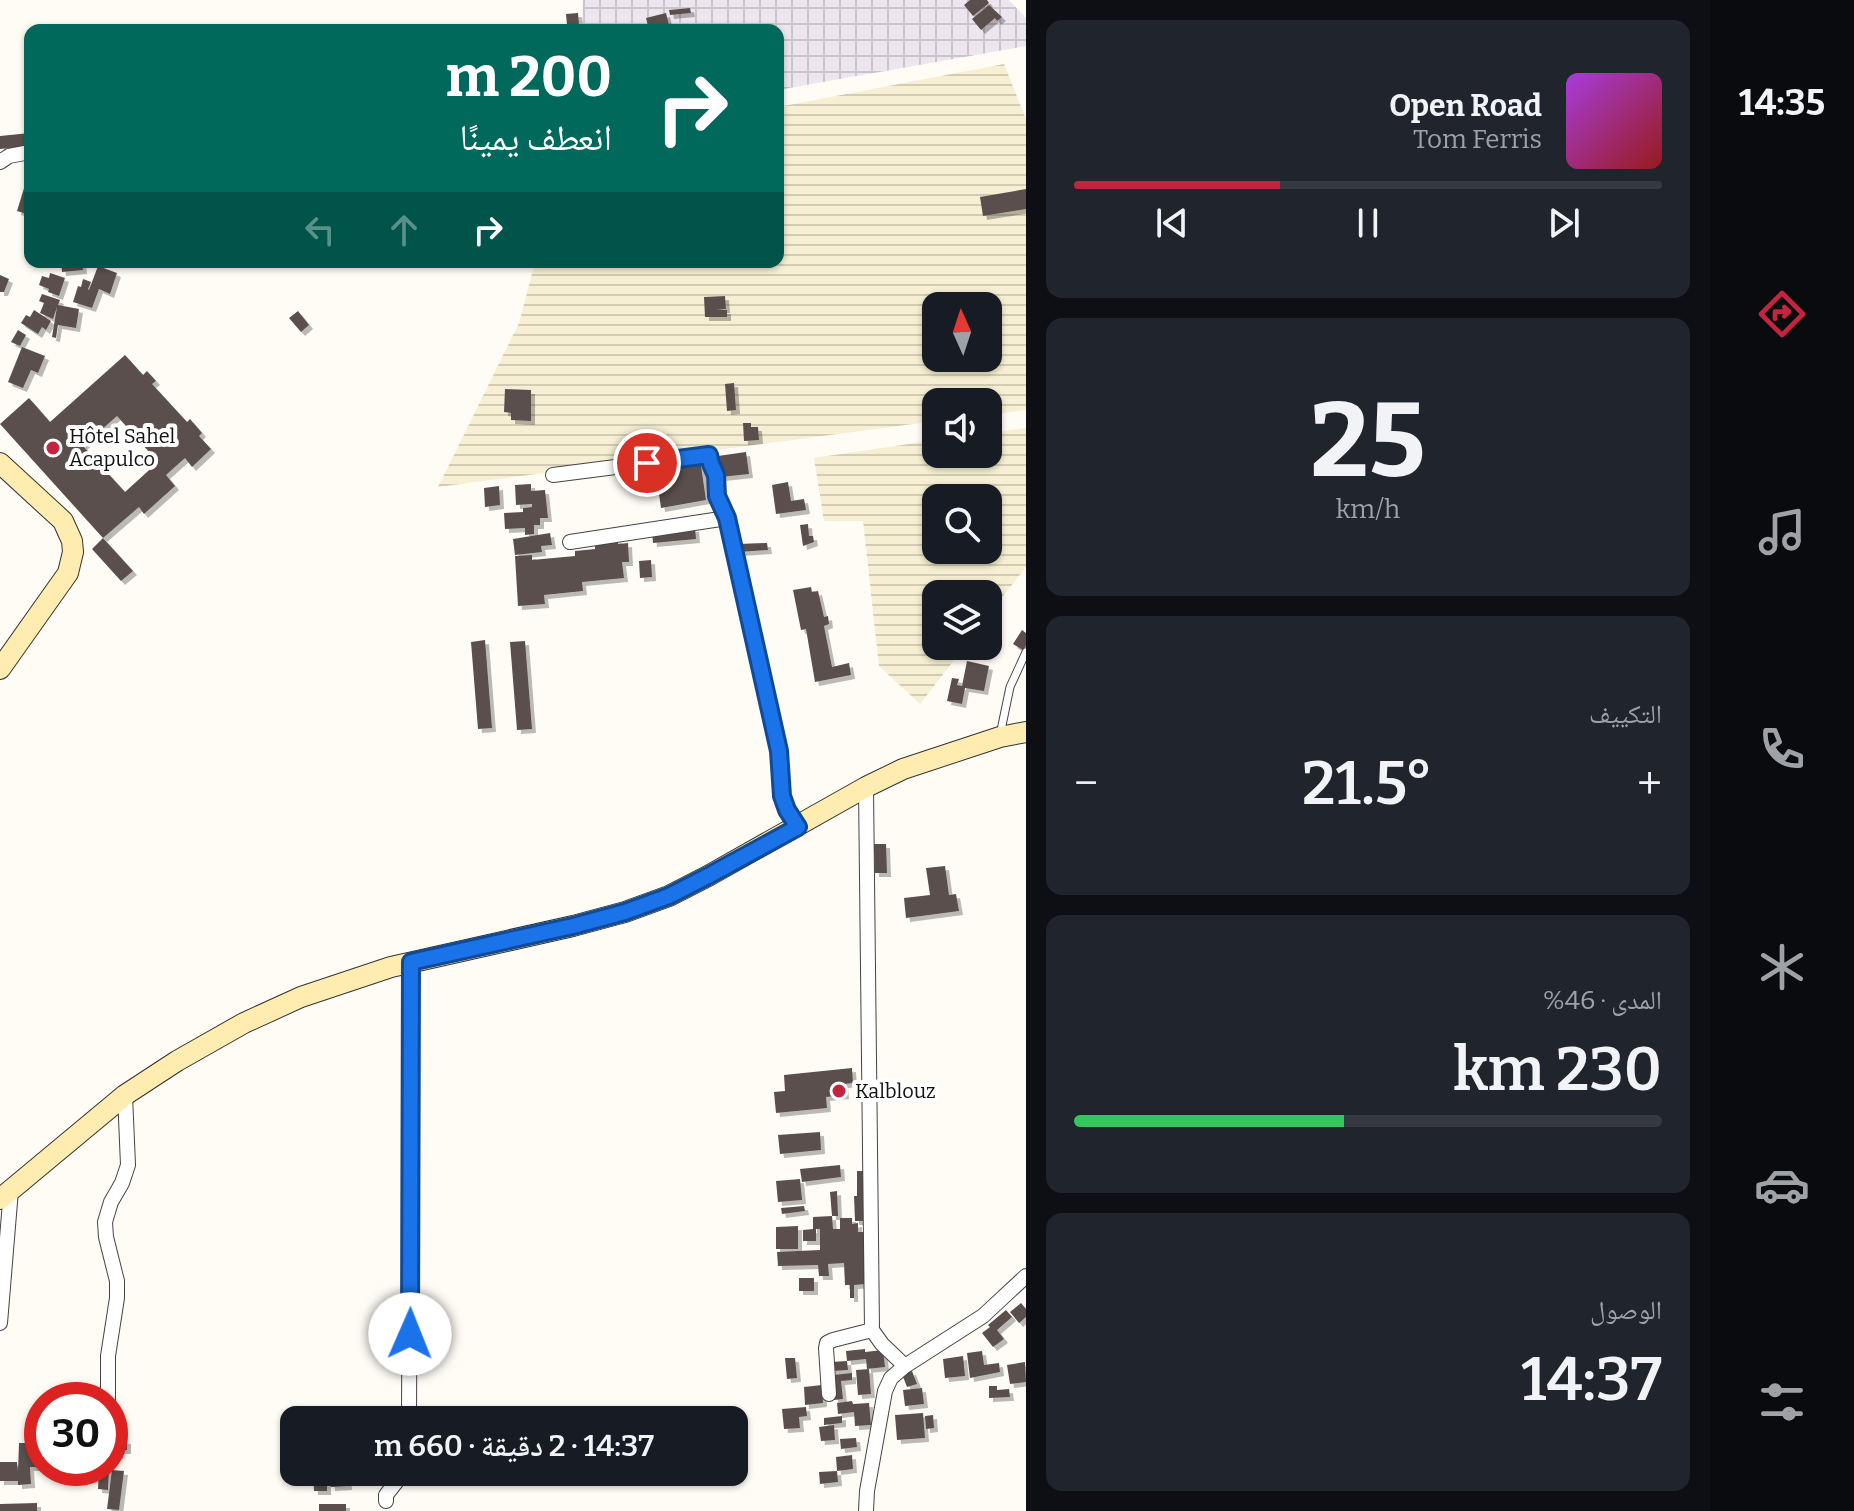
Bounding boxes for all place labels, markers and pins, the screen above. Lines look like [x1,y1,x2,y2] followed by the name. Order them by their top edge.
[69,424,176,471] place label: Hôtel Sahel Acapulco
[613,429,681,497] pin
[44,439,62,457] marker: Hôtel Sahel Acapulco
[855,1079,936,1103] place label: Kalblouz
[830,1082,848,1100] marker: Kalblouz

